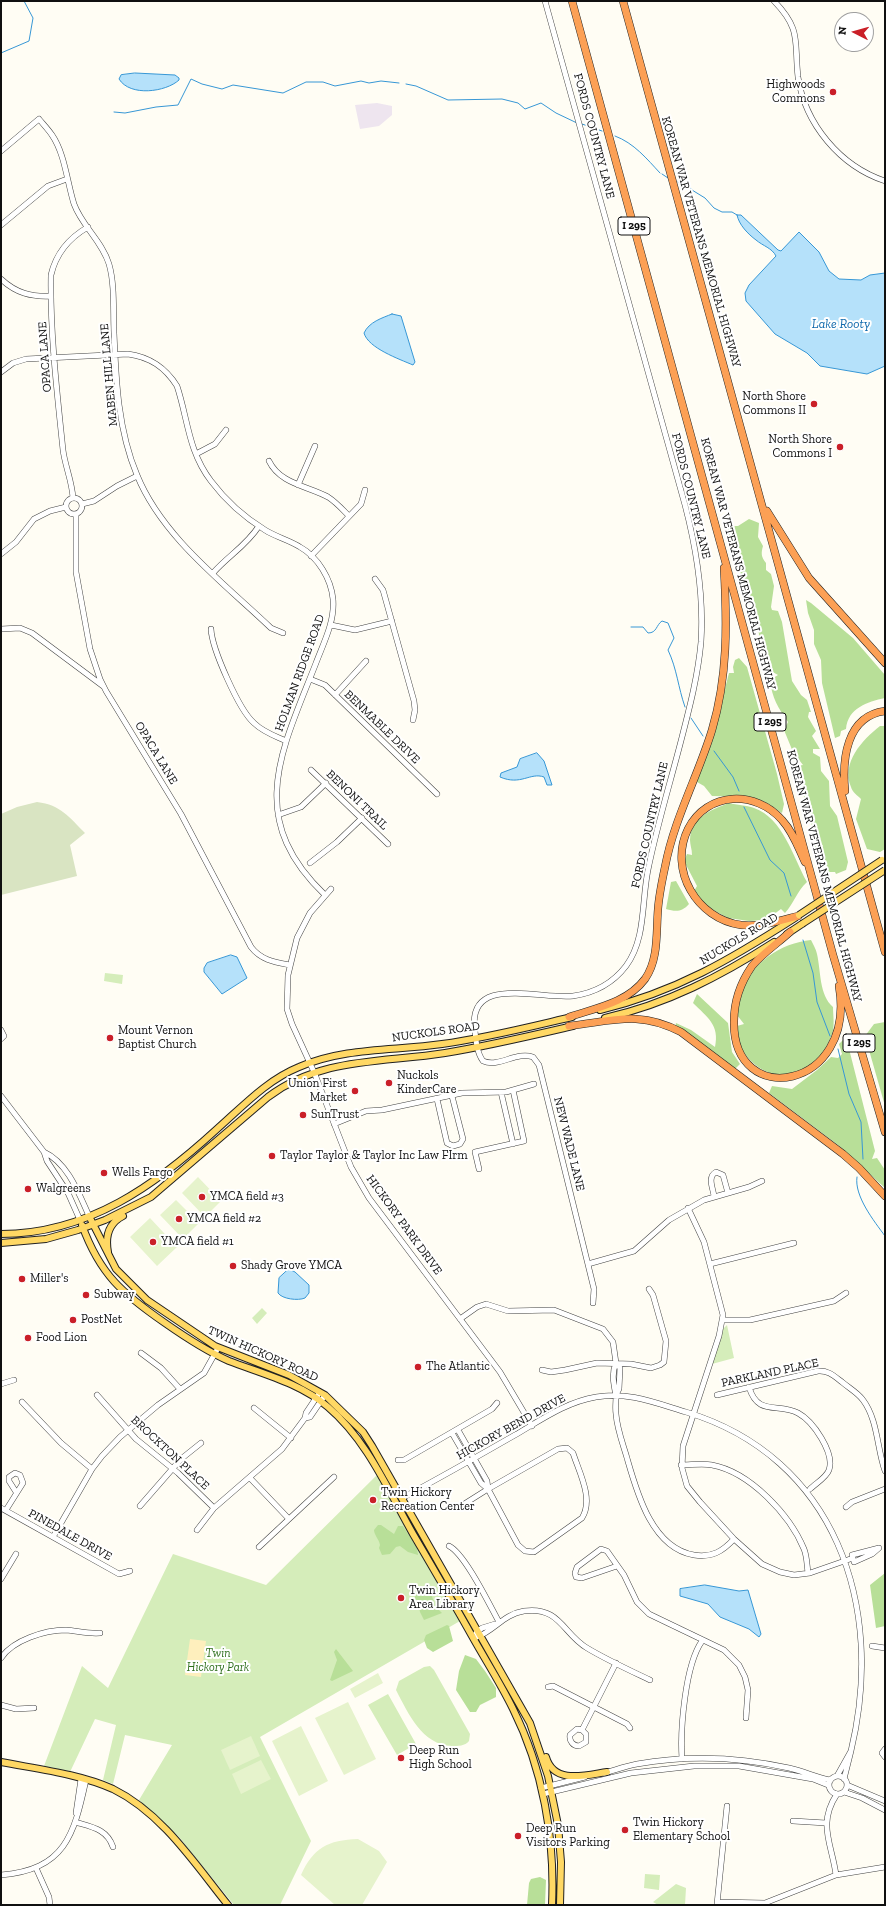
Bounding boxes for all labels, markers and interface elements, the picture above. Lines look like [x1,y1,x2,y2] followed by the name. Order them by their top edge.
[834,12,874,52] north arrow
[836,26,849,36] text: N
[570,72,618,200] street label: FORDS COUNTRY LANE
[766,78,825,106] place label: Highwoods Commons
[828,87,838,97] marker: Highwoods Commons
[658,115,744,369] street label: KOREAN WAR VETERANS MEMORIAL HIGHWAY
[618,217,650,235] road number: I 295
[812,316,870,332] water label: Lake Rooty
[35,321,55,393] street label: OPACA LANE
[97,323,121,427] street label: MABEN HILL LANE
[742,390,806,418] place label: North Shore Commons II
[809,399,819,409] marker: North Shore Commons II
[668,432,714,560] street label: FORDS COUNTRY LANE
[768,433,832,461] place label: North Shore Commons I
[697,436,779,692] street label: KOREAN WAR VETERANS MEMORIAL HIGHWAY
[835,442,845,452] marker: North Shore Commons I
[272,612,328,734] street label: HOLMAN RIDGE ROAD
[341,687,423,767] street label: BENMABLE DRIVE
[754,713,786,731] road number: I 295
[132,719,180,787] street label: OPACA LANE
[783,748,865,1004] street label: KOREAN WAR VETERANS MEMORIAL HIGHWAY
[628,761,672,889] street label: FORDS COUNTRY LANE
[323,767,391,833] street label: BENONI TRAIL
[697,910,781,968] street label: NUCKOLS ROAD
[391,1019,481,1045] street label: NUCKOLS ROAD
[118,1024,196,1052] place label: Mount Vernon Baptist Church
[105,1033,115,1043] marker: Mount Vernon Baptist Church
[843,1034,875,1052] road number: I 295
[397,1069,456,1097] place label: Nuckols KinderCare
[288,1077,347,1105] place label: Union First Market
[384,1078,394,1088] marker: Nuckols KinderCare
[350,1086,360,1096] marker: Union First Market
[550,1095,588,1193] street label: NEW WADE LANE
[311,1108,359,1122] place label: SunTrust
[298,1110,308,1120] marker: SunTrust
[280,1149,468,1163] place label: Taylor Taylor & Taylor Inc Law FIrm
[267,1151,277,1161] marker: Taylor Taylor & Taylor Inc Law FIrm
[112,1166,173,1180] place label: Wells Fargo
[99,1168,109,1178] marker: Wells Fargo
[363,1172,445,1278] street label: HICKORY PARK DRIVE
[36,1182,91,1196] place label: Walgreens
[23,1184,33,1194] marker: Walgreens
[210,1190,284,1204] place label: YMCA field #3
[197,1192,207,1202] marker: YMCA field #3
[187,1212,261,1226] place label: YMCA field #2
[174,1214,184,1224] marker: YMCA field #2
[161,1235,234,1249] place label: YMCA field #1
[148,1237,158,1247] marker: YMCA field #1
[241,1259,342,1273] place label: Shady Grove YMCA
[228,1261,238,1271] marker: Shady Grove YMCA
[30,1272,69,1286] place label: Miller's
[17,1274,27,1284] marker: Miller's
[94,1288,134,1302] place label: Subway
[81,1290,91,1300] marker: Subway
[81,1313,122,1327] place label: PostNet
[68,1315,78,1325] marker: PostNet
[205,1323,321,1385] street label: TWIN HICKORY ROAD
[36,1331,87,1345] place label: Food Lion
[23,1333,33,1343] marker: Food Lion
[720,1356,820,1390] street label: PARKLAND PLACE
[426,1360,490,1374] place label: The Atlantic
[413,1362,423,1372] marker: The Atlantic
[454,1391,568,1463] street label: HICKORY BEND DRIVE
[128,1413,212,1493] street label: BROCKTON PLACE
[381,1486,475,1514] place label: Twin Hickory Recreation Center
[368,1495,378,1505] marker: Twin Hickory Recreation Center
[26,1506,114,1564] street label: PINEDALE DRIVE
[409,1584,480,1612] place label: Twin Hickory Area Library
[396,1593,406,1603] marker: Twin Hickory Area Library
[187,1647,249,1675] park label: Twin Hickory Park
[409,1744,472,1772] place label: Deep Run High School
[396,1753,406,1763] marker: Deep Run High School
[633,1816,730,1844] place label: Twin Hickory Elementary School
[526,1822,610,1850] place label: Deep Run Visitors Parking
[620,1825,630,1835] marker: Twin Hickory Elementary School
[513,1831,523,1841] marker: Deep Run Visitors Parking

